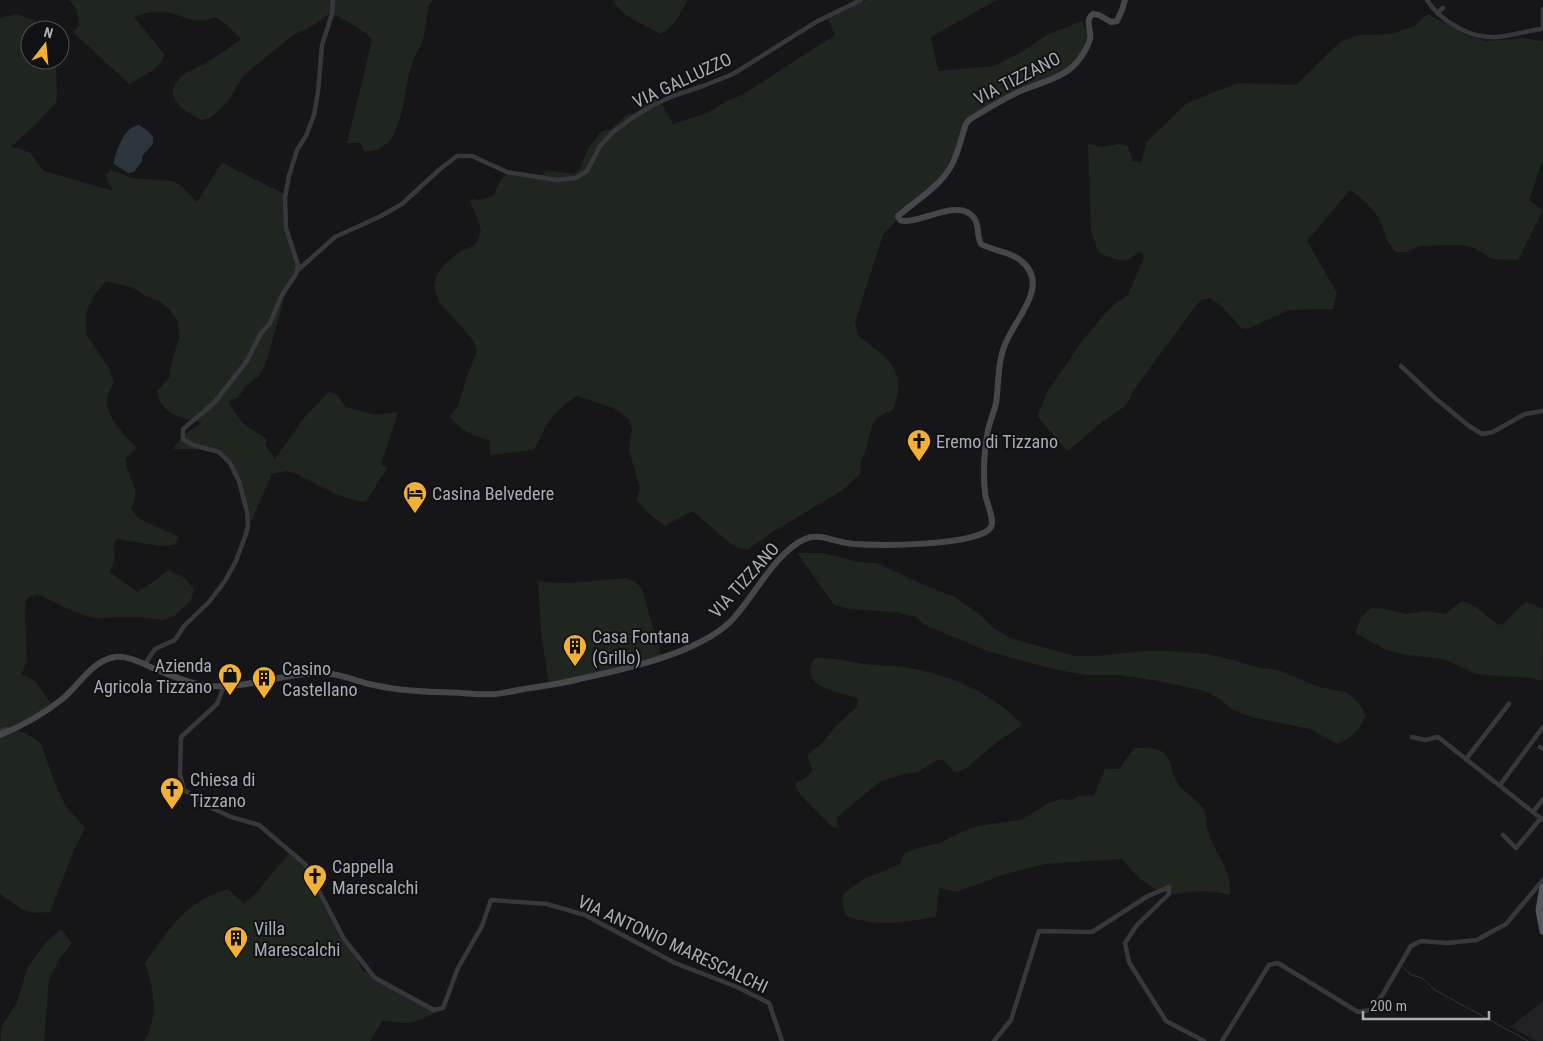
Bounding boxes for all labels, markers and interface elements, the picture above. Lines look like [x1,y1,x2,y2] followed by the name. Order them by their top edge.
[20,20,70,70] north arrow
[42,24,55,41] text: N
[970,47,1064,109] street label: VIA TIZZANO
[629,48,735,112] street label: VIA GALLUZZO
[906,428,932,462] church icon: Eremo di Tizzano
[936,431,1058,452] place label: Eremo di Tizzano
[402,480,428,514] hotel icon: Casina Belvedere
[432,483,554,504] place label: Casina Belvedere
[705,538,783,622] street label: VIA TIZZANO
[592,626,689,669] place label: Casa Fontana (Grillo)
[562,633,588,667] building icon: Casa Fontana (Grillo)
[94,655,212,697] place label: Azienda Agricola Tizzano
[282,658,357,700] place label: Casino Castellano
[217,662,243,696] shop icon: Azienda Agricola Tizzano
[251,665,277,699] building icon: Casino Castellano
[190,769,256,811] place label: Chiesa di Tizzano
[159,776,185,810] church icon: Chiesa di Tizzano
[332,856,418,898] place label: Cappella Marescalchi
[302,863,328,897] church icon: Cappella Marescalchi
[575,891,771,997] street label: VIA ANTONIO MARESCALCHI
[254,918,340,960] place label: Villa Marescalchi
[223,925,249,959] building icon: Villa Marescalchi
[1363,988,1489,1020] scale bar
[1370,997,1407,1015] text: 200 m

